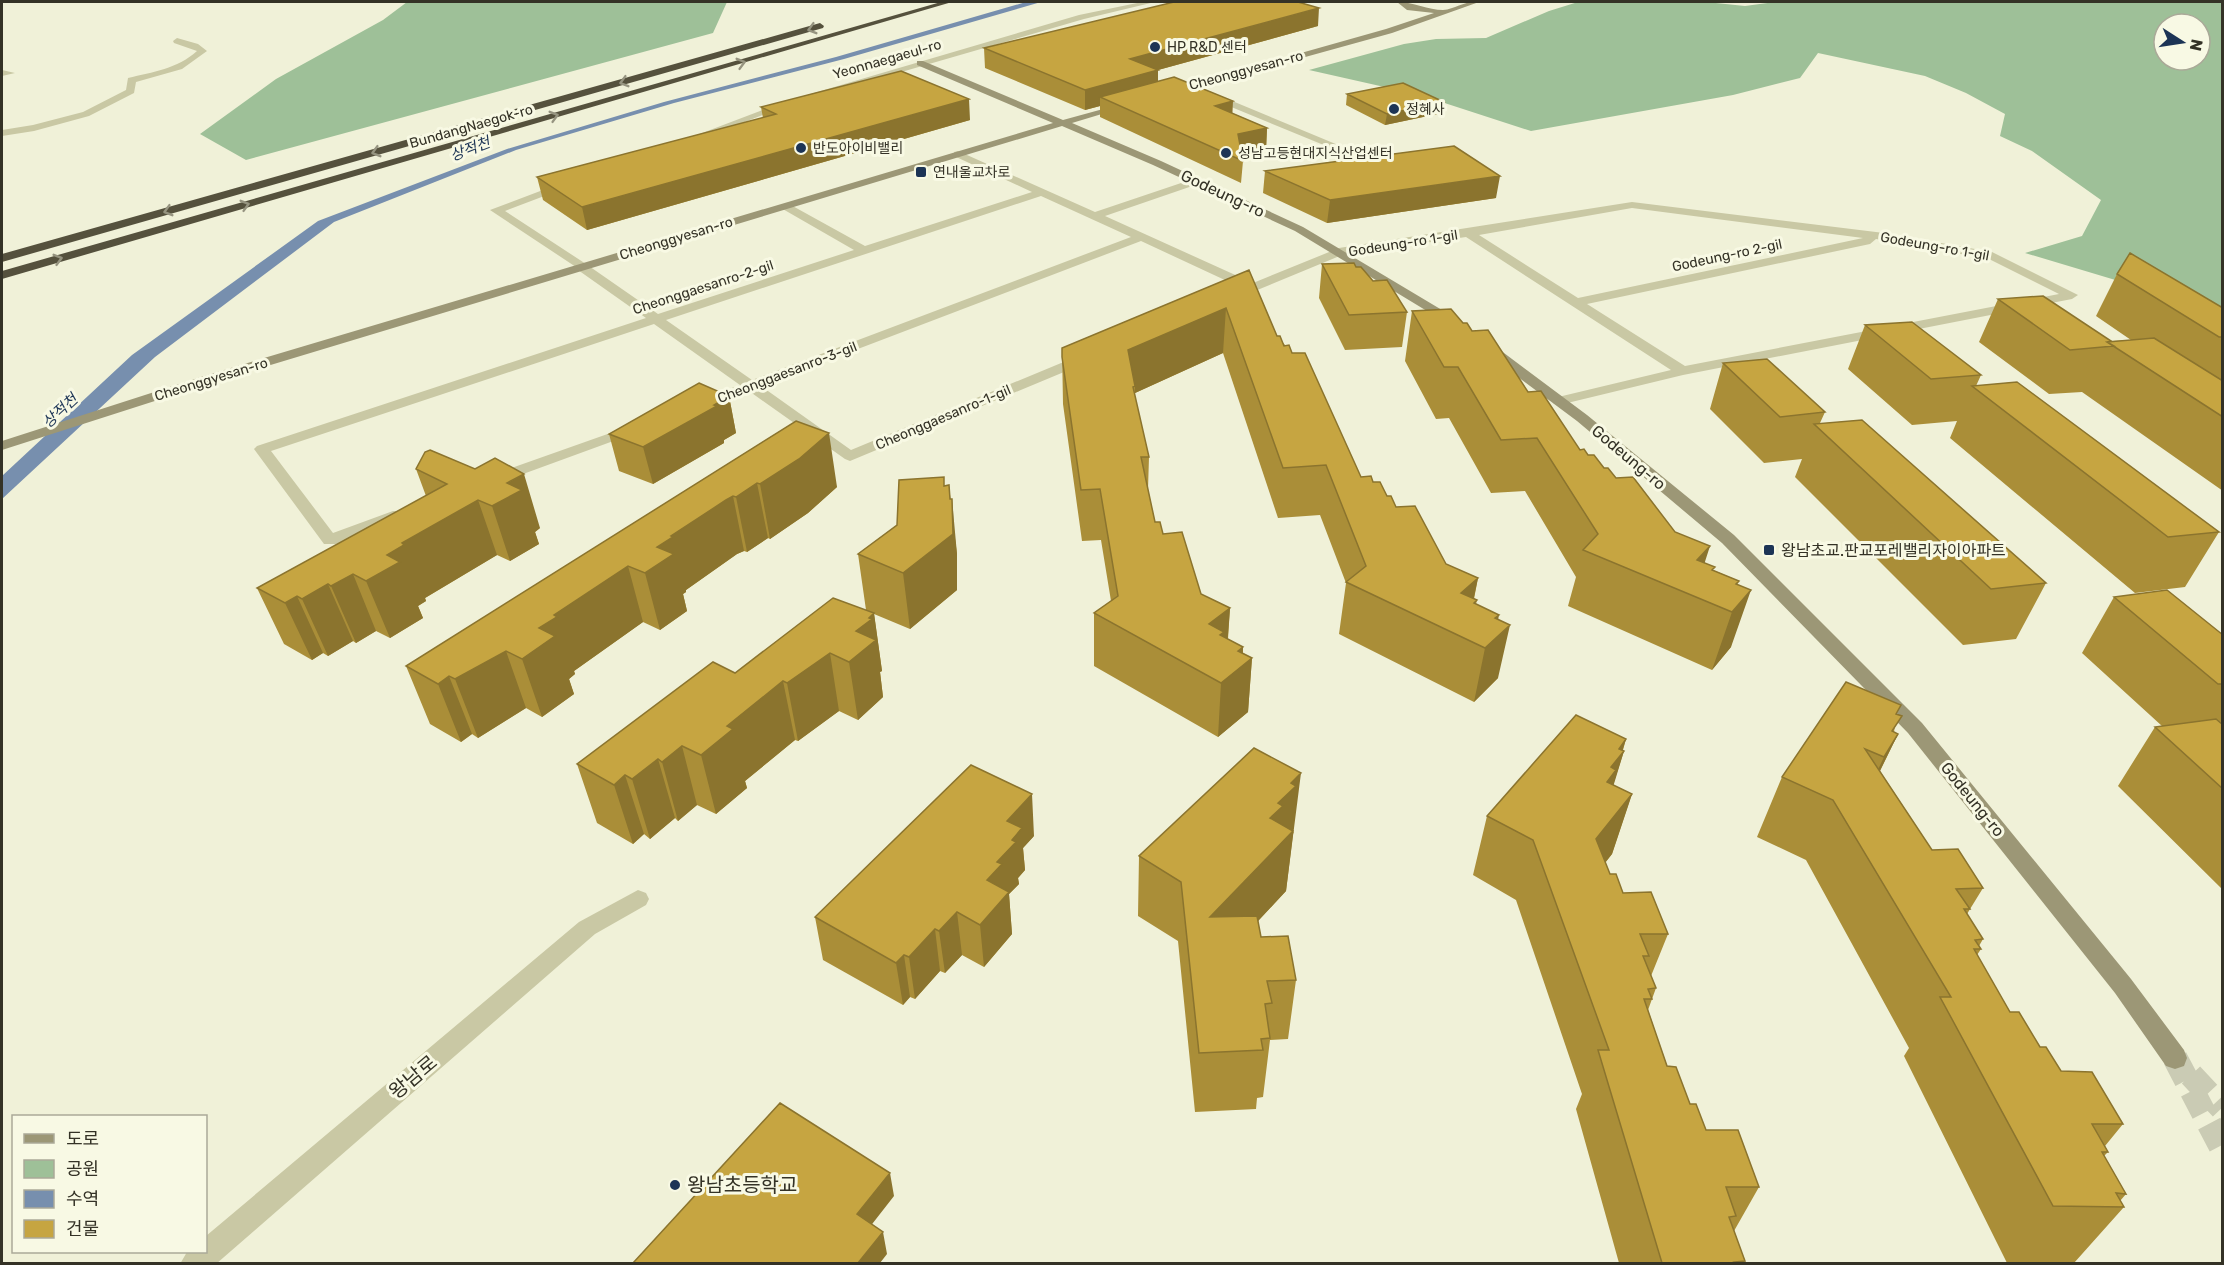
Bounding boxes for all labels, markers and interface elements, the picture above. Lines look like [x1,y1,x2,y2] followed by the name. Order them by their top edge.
[2152,12,2212,72] north arrow
[807,22,817,34] one-way arrow
[831,36,943,83] street label: Yeonnaegaeul-ro
[2186,37,2207,53] text: N
[1167,39,1247,56] place label: HP R&D 센터
[1148,40,1162,54] marker: HP R&D 센터
[1187,47,1305,94] street label: Cheonggyesan-ro
[736,57,746,70] one-way arrow
[619,75,630,87] one-way arrow
[408,101,535,152] street label: BundangNaegok-ro
[1406,101,1445,118] place label: 정혜사
[1387,102,1401,116] marker: 정혜사
[548,111,559,123] one-way arrow
[447,132,495,165] water label: 상적천
[813,140,903,157] place label: 반도아이비밸리
[794,141,808,155] marker: 반도아이비밸리
[371,145,382,157] one-way arrow
[1238,145,1393,162] place label: 성남고등현대지식산업센터
[1219,146,1233,160] marker: 성남고등현대지식산업센터
[933,164,1010,181] place label: 연내울교차로
[914,165,928,179] marker: 연내울교차로
[1178,166,1268,221] street label: Godeung-ro
[239,200,250,212] one-way arrow
[163,204,174,216] one-way arrow
[617,213,735,264] street label: Cheonggyesan-ro
[1347,226,1459,261] street label: Godeung-ro 1-gil
[1879,229,1991,264] street label: Godeung-ro 1-gil
[1670,236,1784,275] street label: Godeung-ro 2-gil
[53,253,63,266] one-way arrow
[631,257,776,318] street label: Cheonggaesanro-2-gil
[715,338,859,407] street label: Cheonggaesanro-3-gil
[152,354,270,405] street label: Cheonggyesan-ro
[873,381,1013,454] street label: Cheonggaesanro-1-gil
[39,389,83,432] water label: 상적천
[1588,421,1669,494] street label: Godeung-ro
[1781,541,2006,560] place label: 왕남초교.판교포레밸리자이아파트
[1762,543,1776,557] marker: 왕남초교.판교포레밸리자이아파트
[1937,758,2008,840] street label: Godeung-ro
[384,1050,442,1104] street label: 왕남로
[12,1115,207,1253] legend
[66,1128,99,1150] text: 도로
[66,1158,99,1180] text: 공원
[687,1173,797,1197] place label: 왕남초등학교
[668,1178,682,1192] marker: 왕남초등학교
[66,1188,99,1210] text: 수역
[66,1218,99,1240] text: 건물

